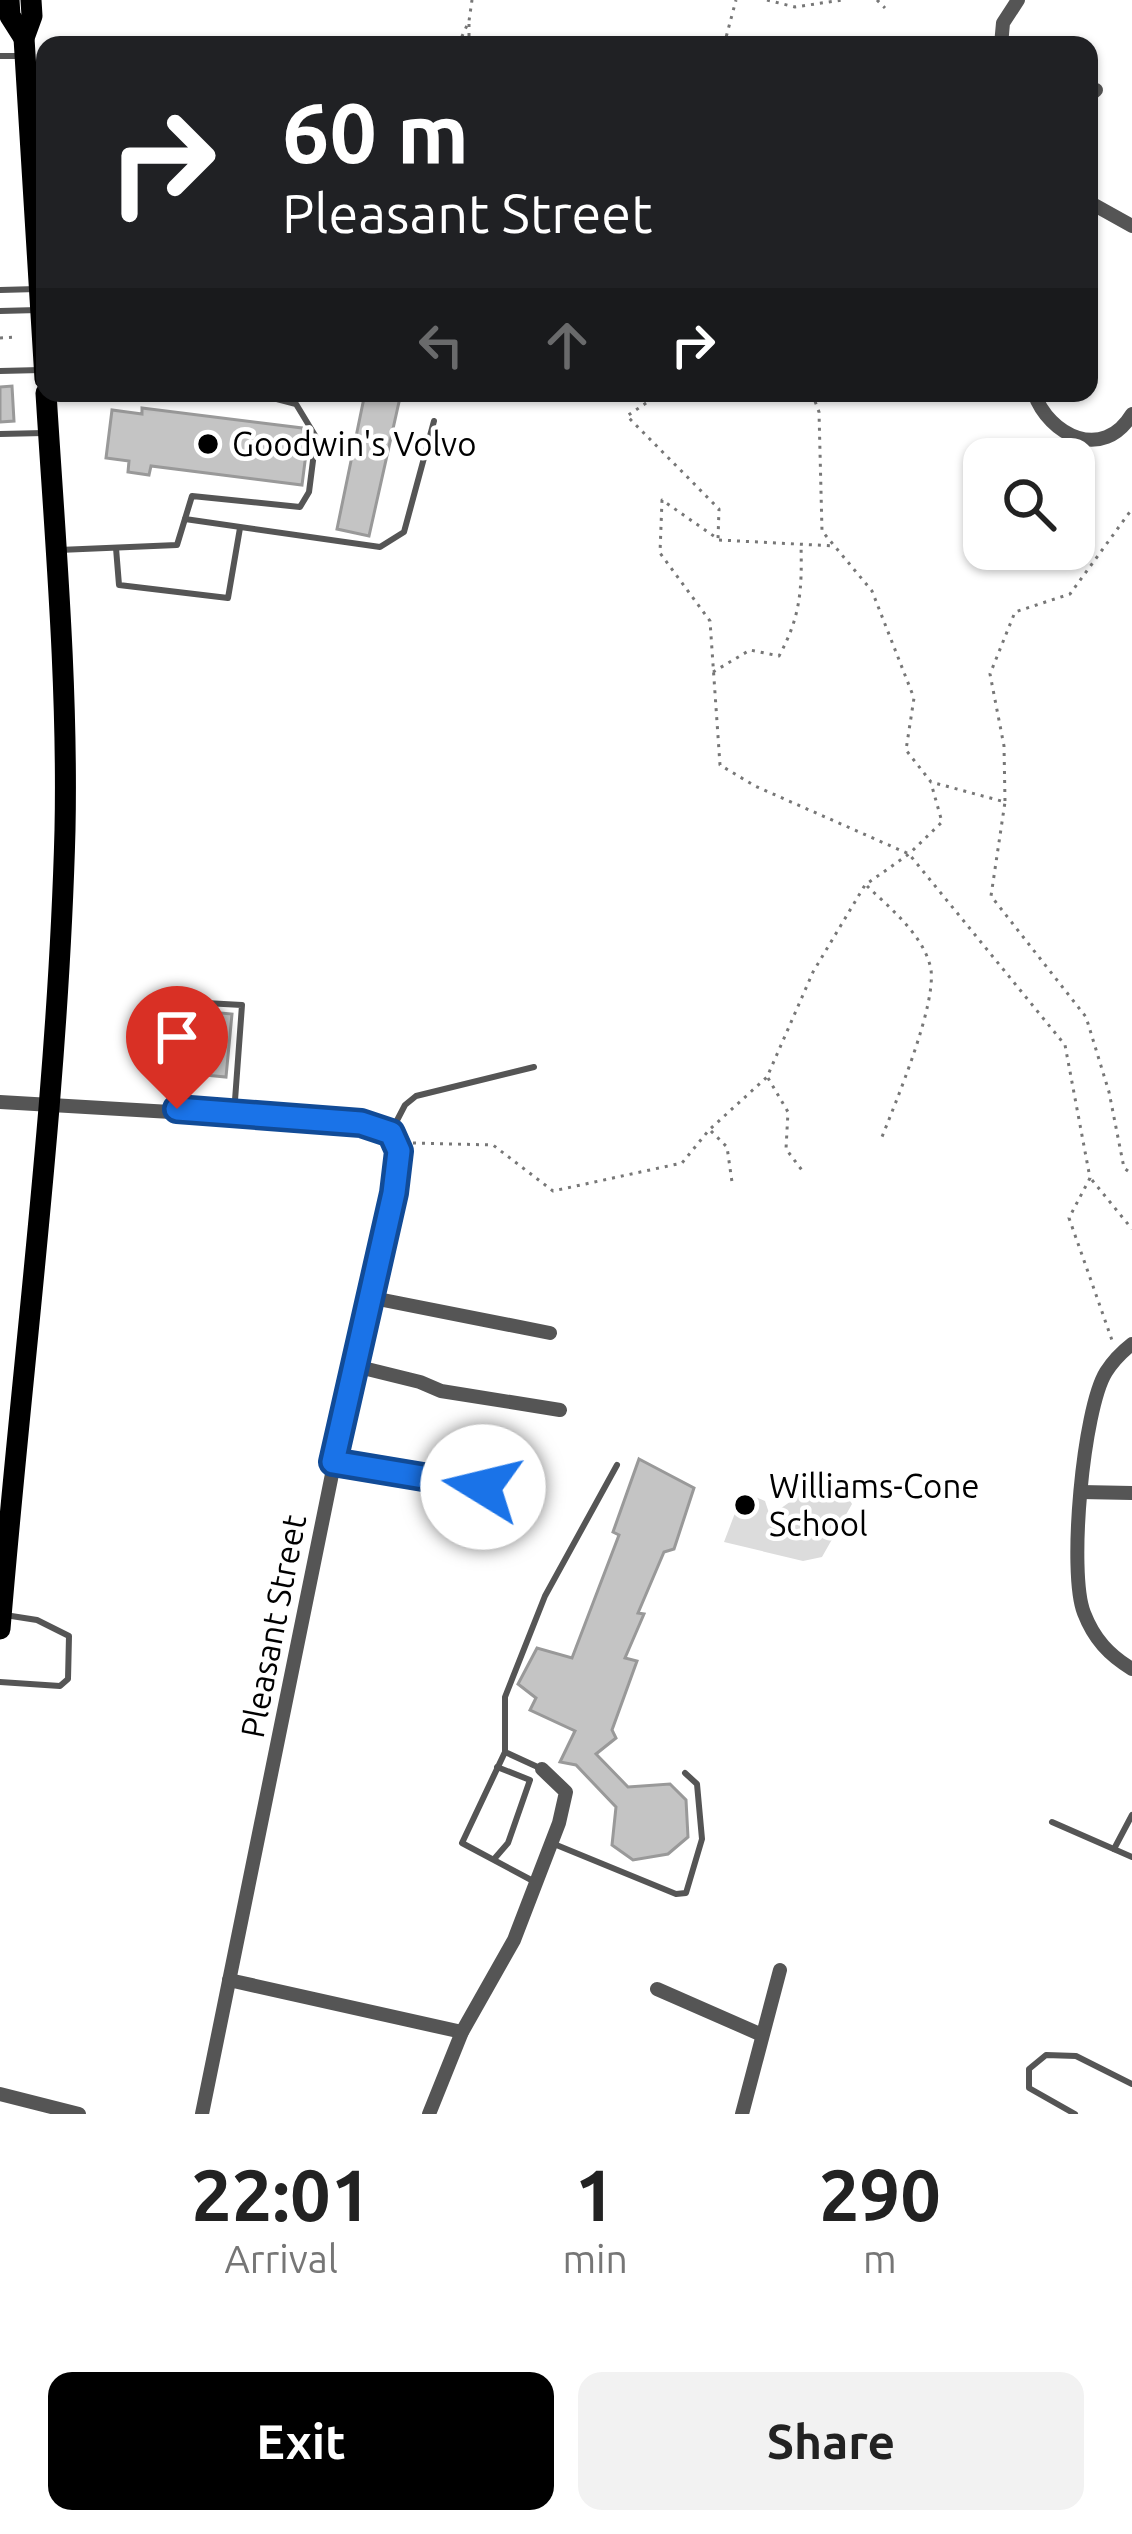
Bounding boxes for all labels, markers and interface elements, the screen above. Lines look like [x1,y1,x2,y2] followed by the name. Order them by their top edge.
[84,84,240,240] icon: right
[282,85,469,179] text: 60 m
[282,183,652,243] text: Pleasant Street
[408,312,474,378] icon: left
[534,312,600,378] icon: ahead
[660,312,726,378] icon: right
[232,425,476,462] place label: Goodwin's Volvo
[195,431,221,457] marker: Goodwin's Volvo
[963,438,1095,570] map controls
[963,438,1095,570] button: search
[126,986,228,1109] pin
[144,1004,210,1070] icon: arrive
[420,1424,546,1550] position arrow
[769,1467,979,1542] place label: Williams-Cone School
[732,1492,758,1518] marker: Williams-Cone School
[233,1511,312,1741] street label: Pleasant Street
[191,2154,371,2235] text: 22:01
[575,2154,615,2235] text: 1
[819,2154,941,2235] text: 290
[224,2237,338,2280] text: Arrival
[562,2237,628,2280] text: min
[863,2237,897,2280] text: m
[48,2372,554,2510] button: Exit
[578,2372,1084,2510] button: Share

